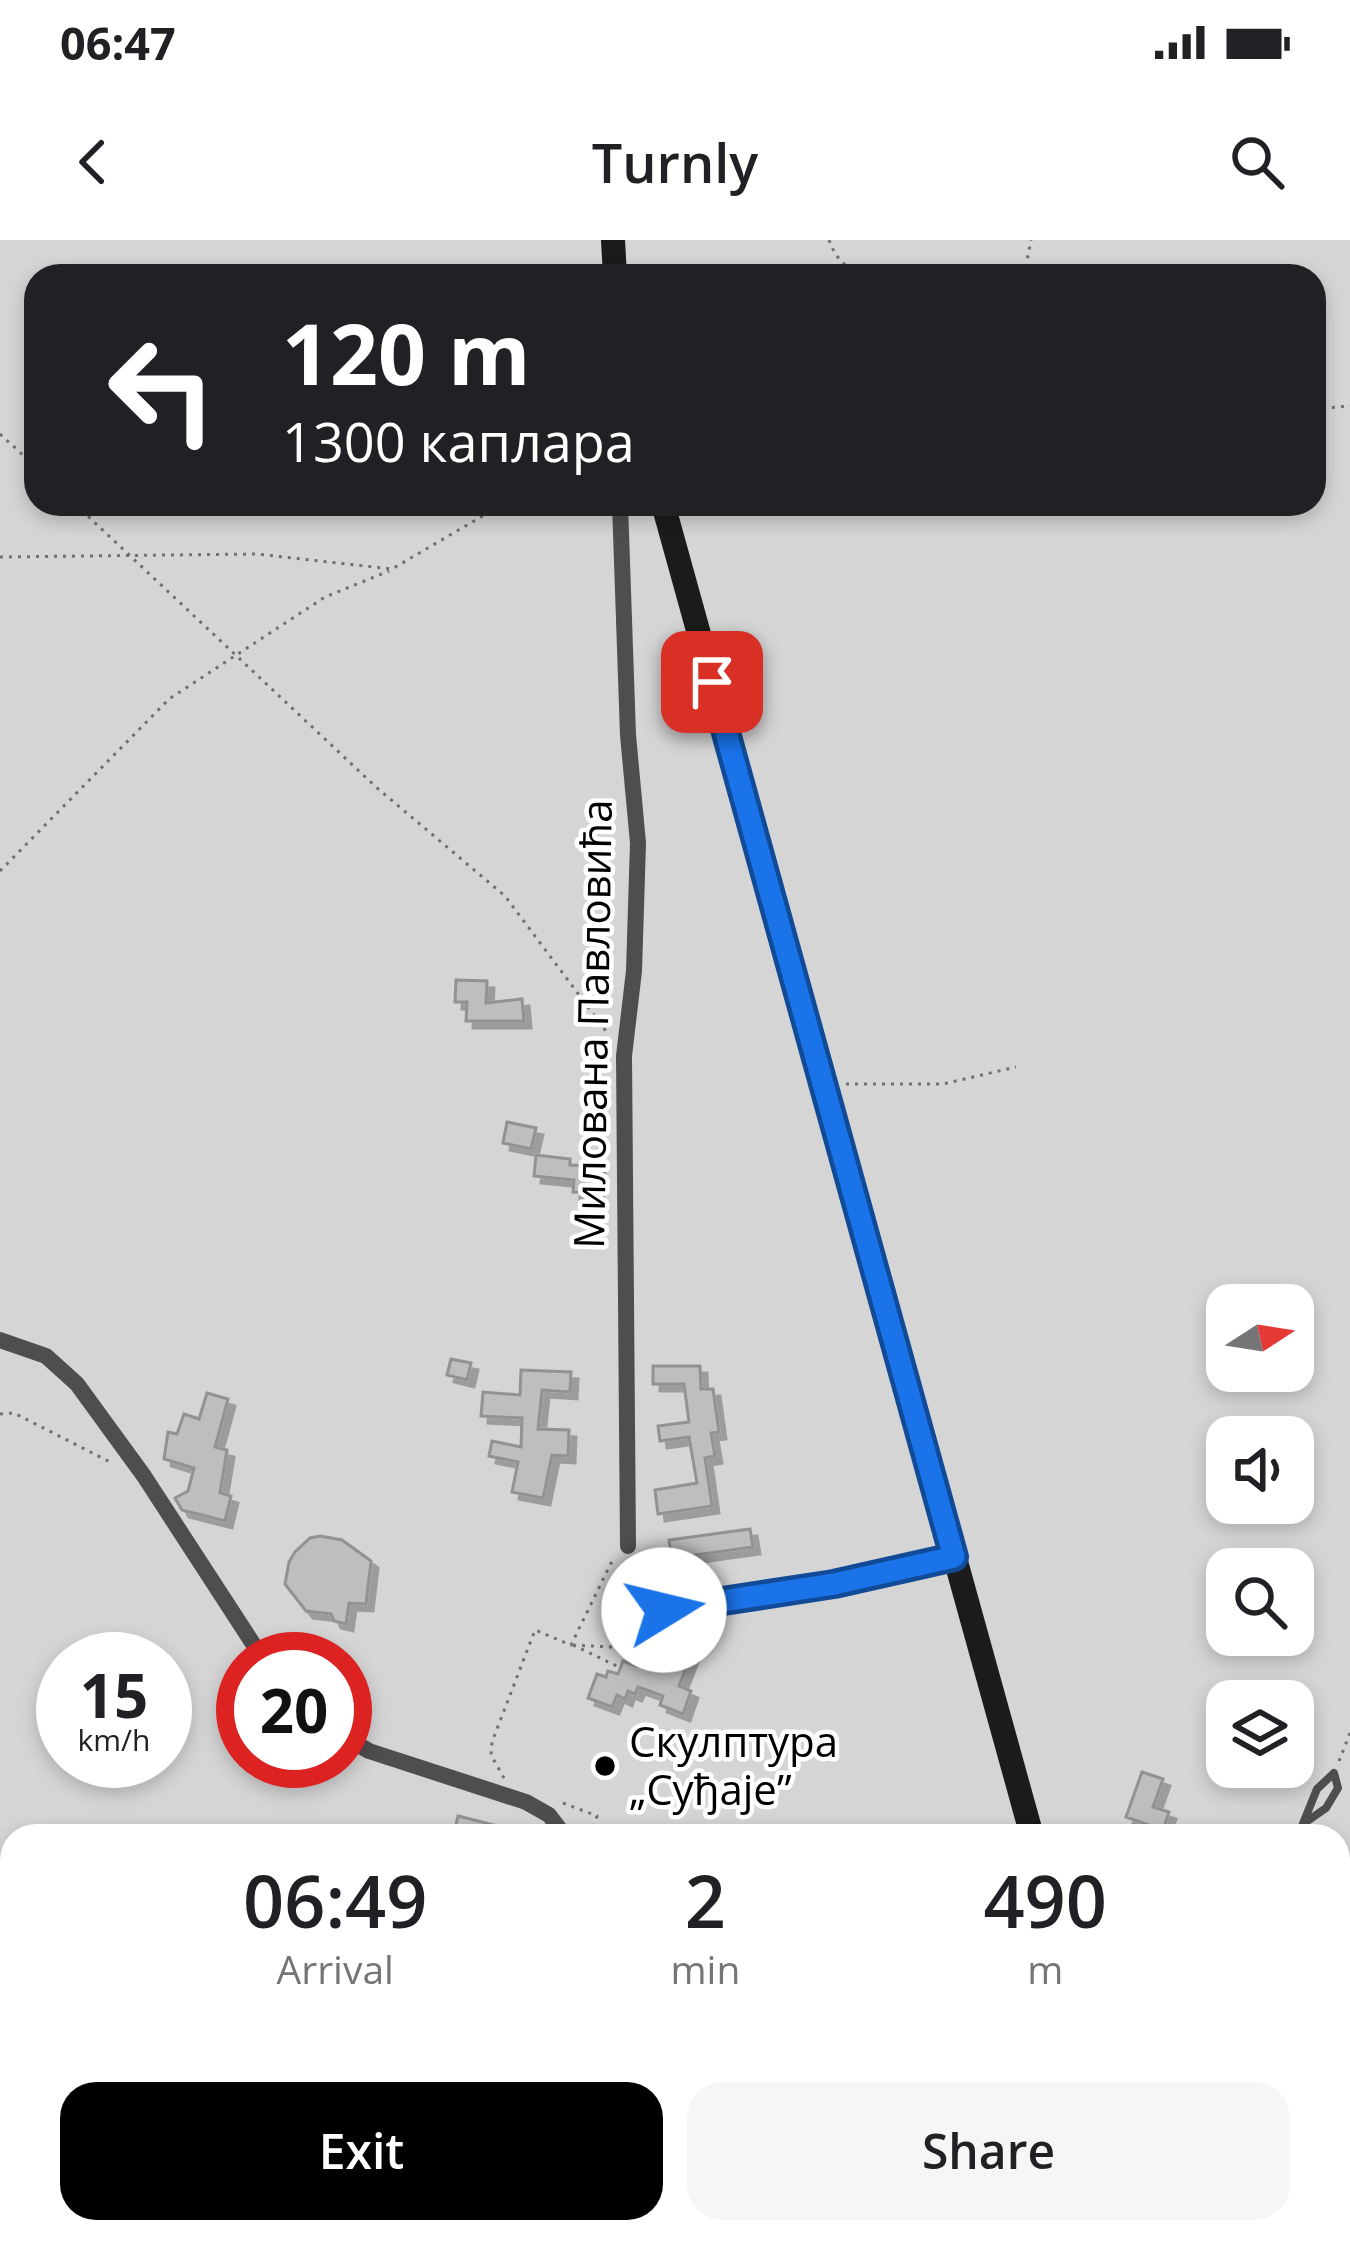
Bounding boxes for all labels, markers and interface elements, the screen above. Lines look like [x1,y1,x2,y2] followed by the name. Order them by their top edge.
[60,12,176,73] text: 06:47
[592,125,758,199] text: Turnly
[60,129,126,195] icon: back
[1224,129,1290,195] icon: search
[282,295,530,410] text: 120 m
[84,312,240,468] icon: left
[282,404,635,478] text: 1300 каплара
[661,631,763,733] pin
[679,649,745,715] icon: arrive
[559,799,624,1249] street label: Милована Павловића
[1206,1284,1314,1392] north arrow
[1206,1284,1314,1788] map controls
[1206,1416,1314,1524] button: sound
[601,1547,727,1673] position arrow
[1206,1548,1314,1656] button: search
[216,1632,372,1788] speed limit sign: 20
[80,1654,148,1736] text: 15
[1206,1680,1314,1788] button: layers
[629,1712,838,1817] place label: Скулптура „Суђаје”
[78,1719,150,1760] text: km/h
[592,1753,618,1779] marker: Скулптура „Суђаје”
[243,1851,427,1949] text: 06:49
[685,1851,726,1949] text: 2
[983,1851,1107,1949] text: 490
[277,1942,394,1995] text: Arrival
[671,1942,740,1995] text: min
[1027,1942,1063,1995] text: m
[60,2082,663,2220] button: Exit
[687,2082,1290,2220] button: Share

